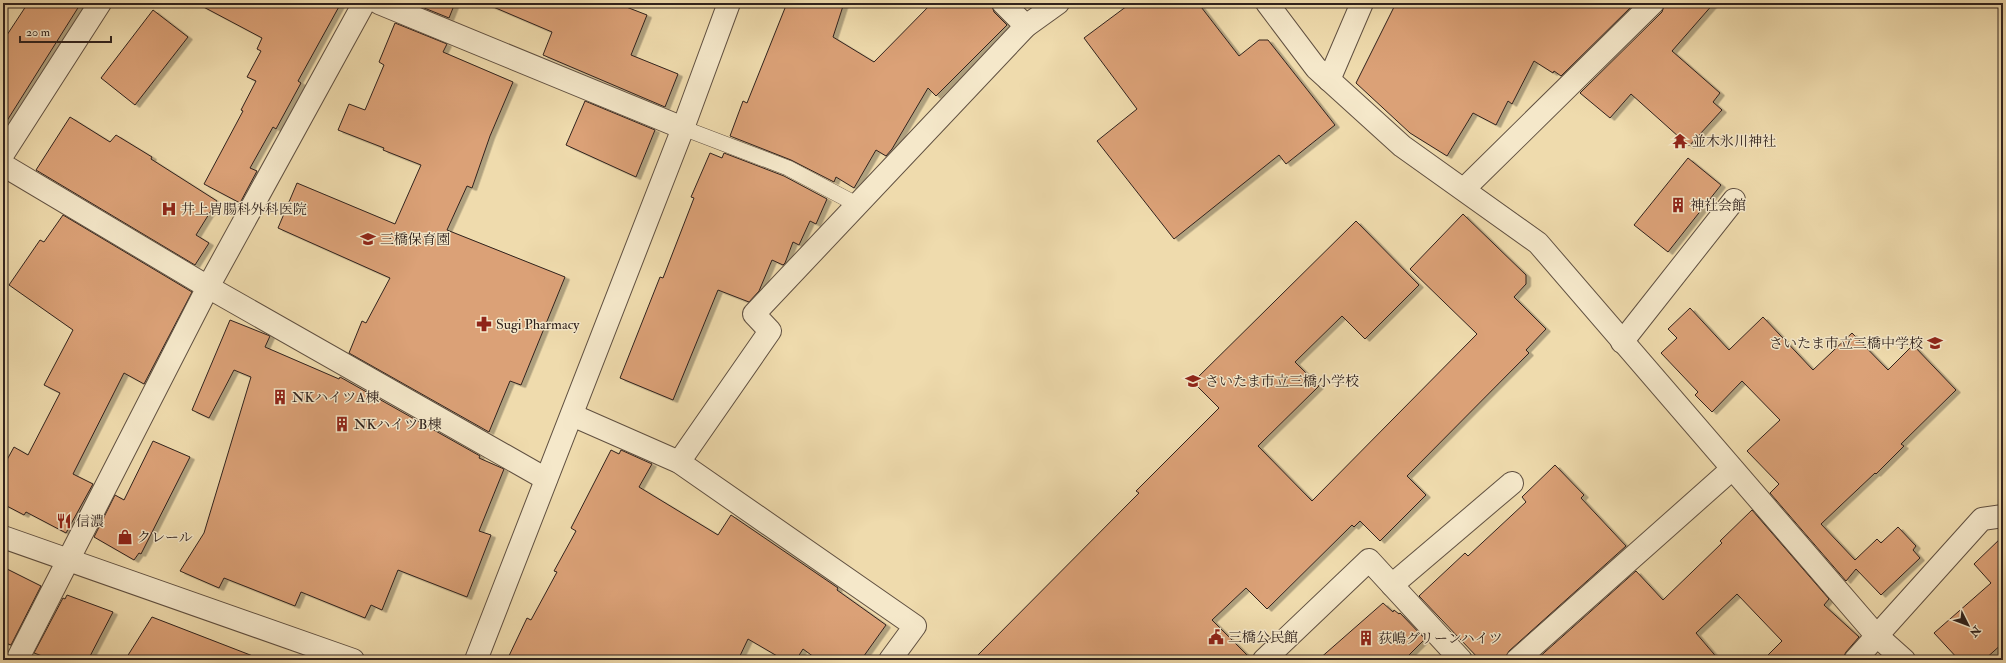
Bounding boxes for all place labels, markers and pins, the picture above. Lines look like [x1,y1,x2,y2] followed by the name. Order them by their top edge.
[1671,132,1689,150] temple icon: 並木氷川神社
[1692,133,1776,150] place label: 並木氷川神社
[1669,196,1687,214] building icon: 神社会館
[1690,197,1746,214] place label: 神社会館
[160,200,178,218] hospital icon: 井上胃腸科外科医院
[181,201,307,218] place label: 井上胃腸科外科医院
[359,230,377,248] school or university icon: 三橋保育園
[380,231,450,248] place label: 三橋保育園
[475,315,493,333] pharmacy icon: Sugi Pharmacy
[496,316,580,334] place label: Sugi Pharmacy
[1926,334,1944,352] school or university icon: さいたま市立三橋中学校
[1769,335,1923,352] place label: さいたま市立三橋中学校
[1184,372,1202,390] school or university icon: さいたま市立三橋小学校
[1205,373,1359,390] place label: さいたま市立三橋小学校
[271,388,289,406] building icon: NKハイツA棟
[292,389,379,406] place label: NKハイツA棟
[333,415,351,433] building icon: NKハイツB棟
[354,416,442,433] place label: NKハイツB棟
[55,512,73,530] restaurant icon: 信濃
[76,513,104,530] place label: 信濃
[116,528,134,546] shop icon: クレール
[137,529,193,546] place label: クレール
[1207,628,1225,646] public building icon: 三橋公民館
[1228,629,1298,646] place label: 三橋公民館
[1357,629,1375,647] building icon: 荻嶋グリーンハイツ
[1378,630,1503,647] place label: 荻嶋グリーンハイツ

